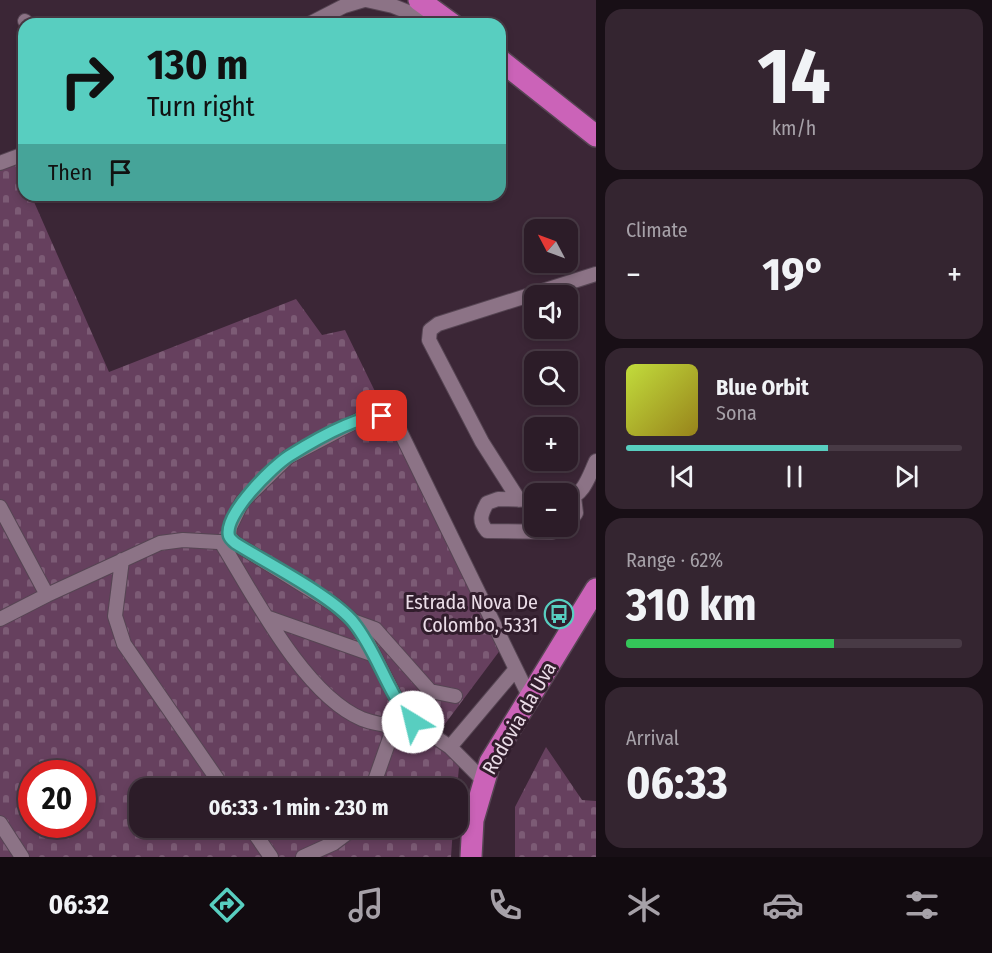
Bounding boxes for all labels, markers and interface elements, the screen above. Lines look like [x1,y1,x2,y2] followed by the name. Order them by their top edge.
[757,30,831,124] text: 14
[147,40,248,90] text: 130 m
[48,42,126,120] icon: right
[147,91,255,123] text: Turn right
[772,116,816,140] text: km/h
[104,156,137,189] icon: arrive
[48,159,92,186] text: Then
[626,218,688,242] text: Climate
[524,219,578,273] north arrow
[524,219,578,537] map controls
[762,248,826,302] text: 19°
[626,255,641,295] text: −
[947,255,962,295] text: +
[524,285,578,339] button: sound
[524,351,578,405] button: search
[716,374,809,401] text: Blue Orbit
[356,390,407,441] pin
[365,399,398,432] icon: arrive
[716,401,757,425] text: Sona
[524,417,578,471] button: +
[666,460,699,493] icon: previous
[778,460,811,493] icon: pause
[890,460,923,493] icon: next
[524,483,578,537] button: −
[626,548,723,572] text: Range · 62%
[626,578,757,632] text: 310 km
[405,590,538,637] place label: Estrada Nova De Colombo, 5331
[543,598,575,630] bus stop icon: Estrada Nova De Colombo, 5331
[477,657,561,779] street label: Rodovia da Uva
[381,690,445,754] position arrow
[626,726,679,750] text: Arrival
[626,756,728,810] text: 06:33
[18,760,96,838] speed limit sign: 20
[209,794,388,821] text: 06:33 · 1 min · 230 m
[206,884,248,926] icon: directions
[345,884,387,926] icon: music
[484,884,526,926] icon: phone
[623,884,665,926] icon: climate
[762,884,804,926] icon: car
[901,884,943,926] icon: filters
[49,889,109,921] text: 06:32

